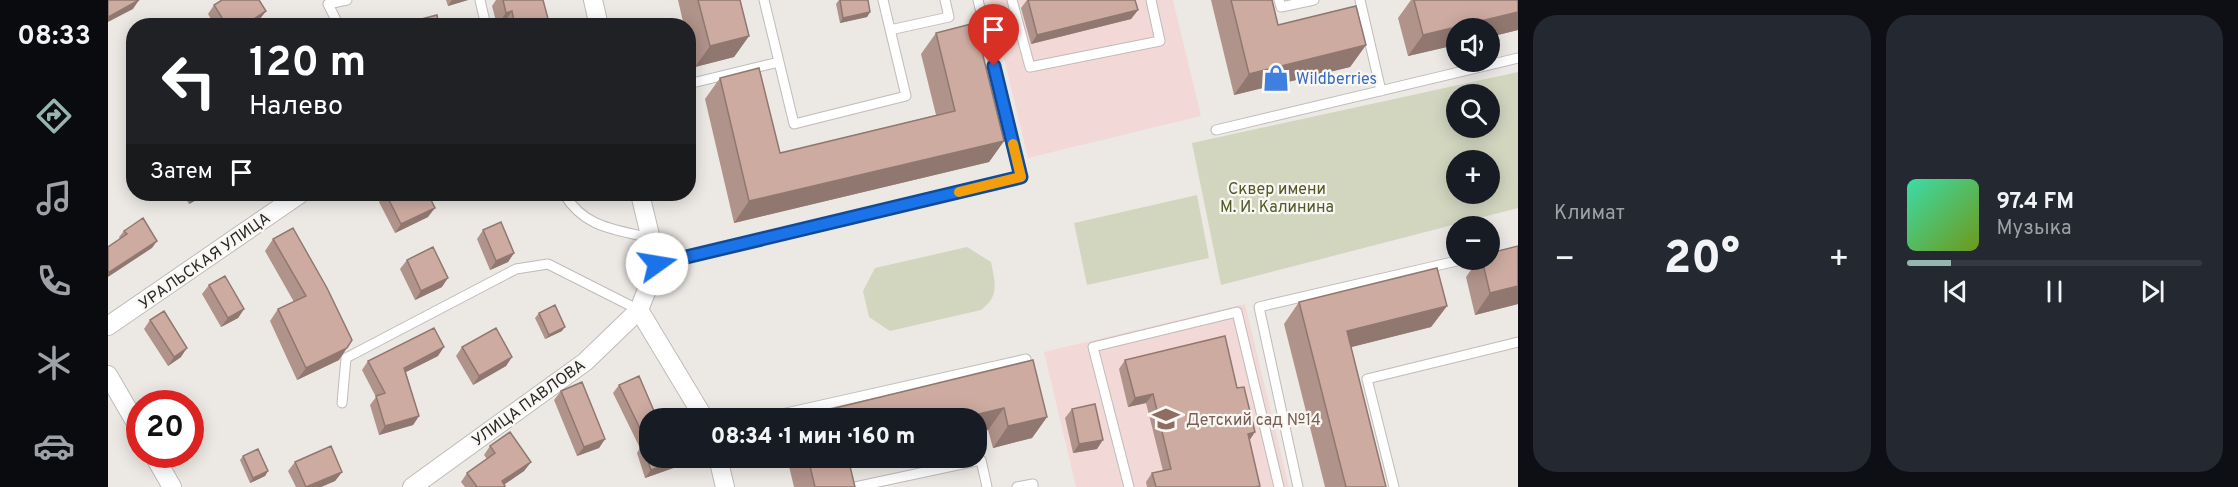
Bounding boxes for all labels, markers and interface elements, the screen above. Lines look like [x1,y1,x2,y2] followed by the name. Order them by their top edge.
[968,4,1019,66] pin
[977,13,1010,46] icon: arrive
[1446,18,1500,270] map controls
[1446,18,1500,72] button: sound
[17,20,91,54] text: 08:33
[249,38,366,91] text: 120 m
[150,42,228,120] icon: left
[1261,63,1291,93] shop icon: Wildberries
[1296,70,1377,90] place label: Wildberries
[1446,84,1500,138] button: search
[249,90,343,124] text: Налево
[33,95,75,137] icon: directions
[1446,150,1500,204] button: +
[225,156,258,189] icon: arrive
[150,159,213,186] text: Затем
[33,177,75,219] icon: music
[1220,180,1334,218] park label: Сквер имени М. И. Калинина
[1997,189,2074,216] text: 97.4 FM
[1554,201,1625,227] text: Климат
[135,209,275,315] street label: УРАЛЬСКАЯ УЛИЦА
[1446,216,1500,270] button: −
[1997,216,2072,242] text: Музыка
[625,232,689,296] position arrow
[1664,232,1740,289] text: 20°
[1554,240,1575,282] text: −
[1828,240,1849,282] text: +
[33,260,75,302] icon: phone
[1939,275,1972,308] icon: previous
[2038,275,2071,308] icon: pause
[2136,275,2169,308] icon: next
[33,342,75,384] icon: climate
[469,356,590,451] street label: УЛИЦА ПАВЛОВА
[126,390,204,468] speed limit sign: 20
[1151,404,1181,434] school or university icon: Детский сад №14
[1186,411,1321,431] place label: Детский сад №14
[711,424,915,451] text: 08:34 · 1 мин · 160 m
[33,425,75,467] icon: car

